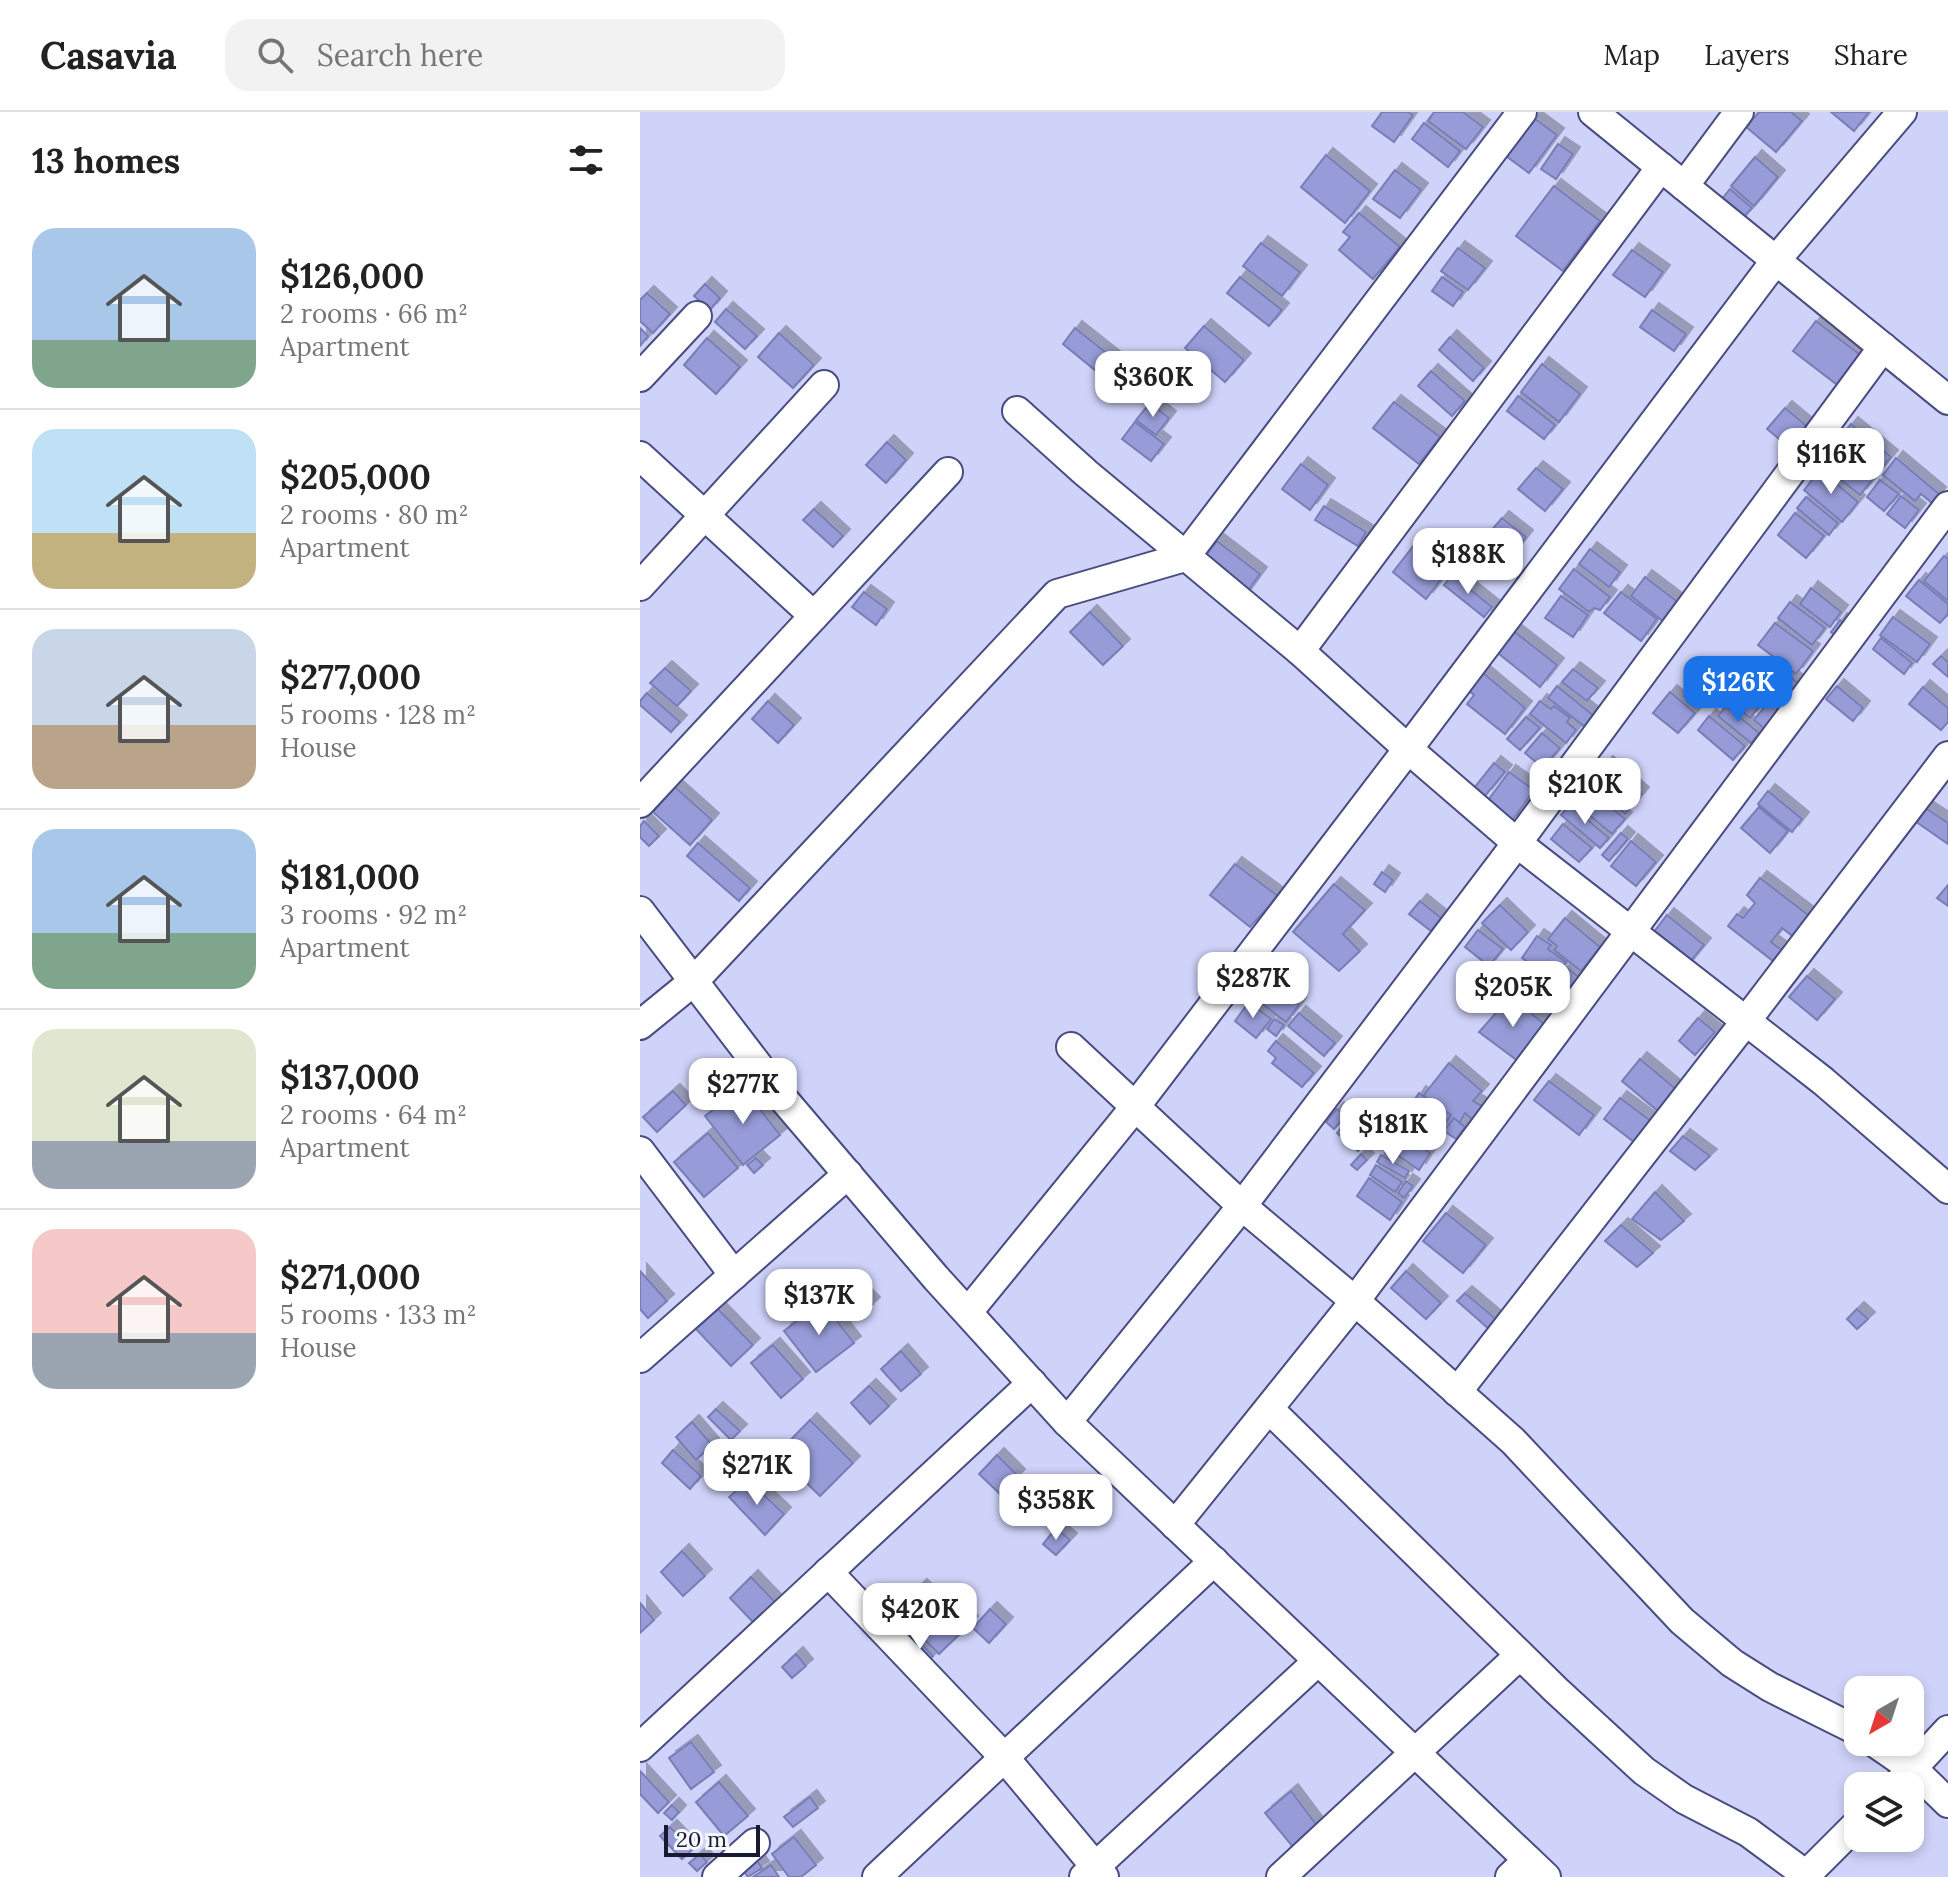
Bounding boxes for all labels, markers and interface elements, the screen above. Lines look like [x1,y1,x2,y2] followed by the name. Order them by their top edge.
[225,19,785,91] search box
[40,31,177,79] text: Casavia
[253,33,297,77] icon: search
[317,36,483,74] text: Search here
[1603,37,1660,73] text: Map
[1704,37,1790,73] text: Layers
[1834,37,1908,73] text: Share
[564,138,608,182] icon: filters
[32,139,180,182] text: 13 homes
[280,254,424,297] text: $126,000
[96,260,192,356] icon: home
[280,297,468,330] text: 2 rooms · 66 m²
[280,330,410,363] text: Apartment
[1097,351,1209,419] pin: $360K
[1113,360,1193,393] text: $360K
[1775,428,1887,496] pin: $116K
[1796,437,1866,470] text: $116K
[280,455,431,498] text: $205,000
[96,461,192,557] icon: home
[280,498,469,531] text: 2 rooms · 80 m²
[1412,528,1524,596] pin: $188K
[280,531,410,564] text: Apartment
[1431,537,1505,570] text: $188K
[280,655,421,698] text: $277,000
[1682,656,1794,724] pin: $126K
[96,661,192,757] icon: home
[1701,665,1775,698] text: $126K
[280,698,476,731] text: 5 rooms · 128 m²
[280,731,357,764] text: House
[1529,758,1641,826] pin: $210K
[1548,767,1622,800] text: $210K
[280,855,420,898] text: $181,000
[96,861,192,957] icon: home
[280,898,467,931] text: 3 rooms · 92 m²
[280,931,410,964] text: Apartment
[1197,952,1309,1020] pin: $287K
[1216,961,1290,994] text: $287K
[1457,961,1569,1029] pin: $205K
[1474,970,1552,1003] text: $205K
[280,1055,420,1098] text: $137,000
[687,1058,799,1126] pin: $277K
[96,1061,192,1157] icon: home
[707,1067,779,1100] text: $277K
[280,1098,467,1131] text: 2 rooms · 64 m²
[1337,1098,1449,1166] pin: $181K
[1358,1107,1428,1140] text: $181K
[280,1131,410,1164] text: Apartment
[280,1255,421,1298] text: $271,000
[96,1261,192,1357] icon: home
[763,1269,875,1337] pin: $137K
[783,1278,855,1311] text: $137K
[280,1298,476,1331] text: 5 rooms · 133 m²
[280,1331,357,1364] text: House
[701,1439,813,1507] pin: $271K
[722,1448,792,1481] text: $271K
[1000,1474,1112,1542] pin: $358K
[1017,1483,1095,1516] text: $358K
[864,1583,976,1651] pin: $420K
[881,1592,959,1625] text: $420K
[1844,1676,1924,1756] north arrow
[1844,1676,1924,1852] map controls
[1844,1772,1924,1852] button: layers
[664,1821,760,1857] scale bar
[676,1825,727,1853] text: 20 m

